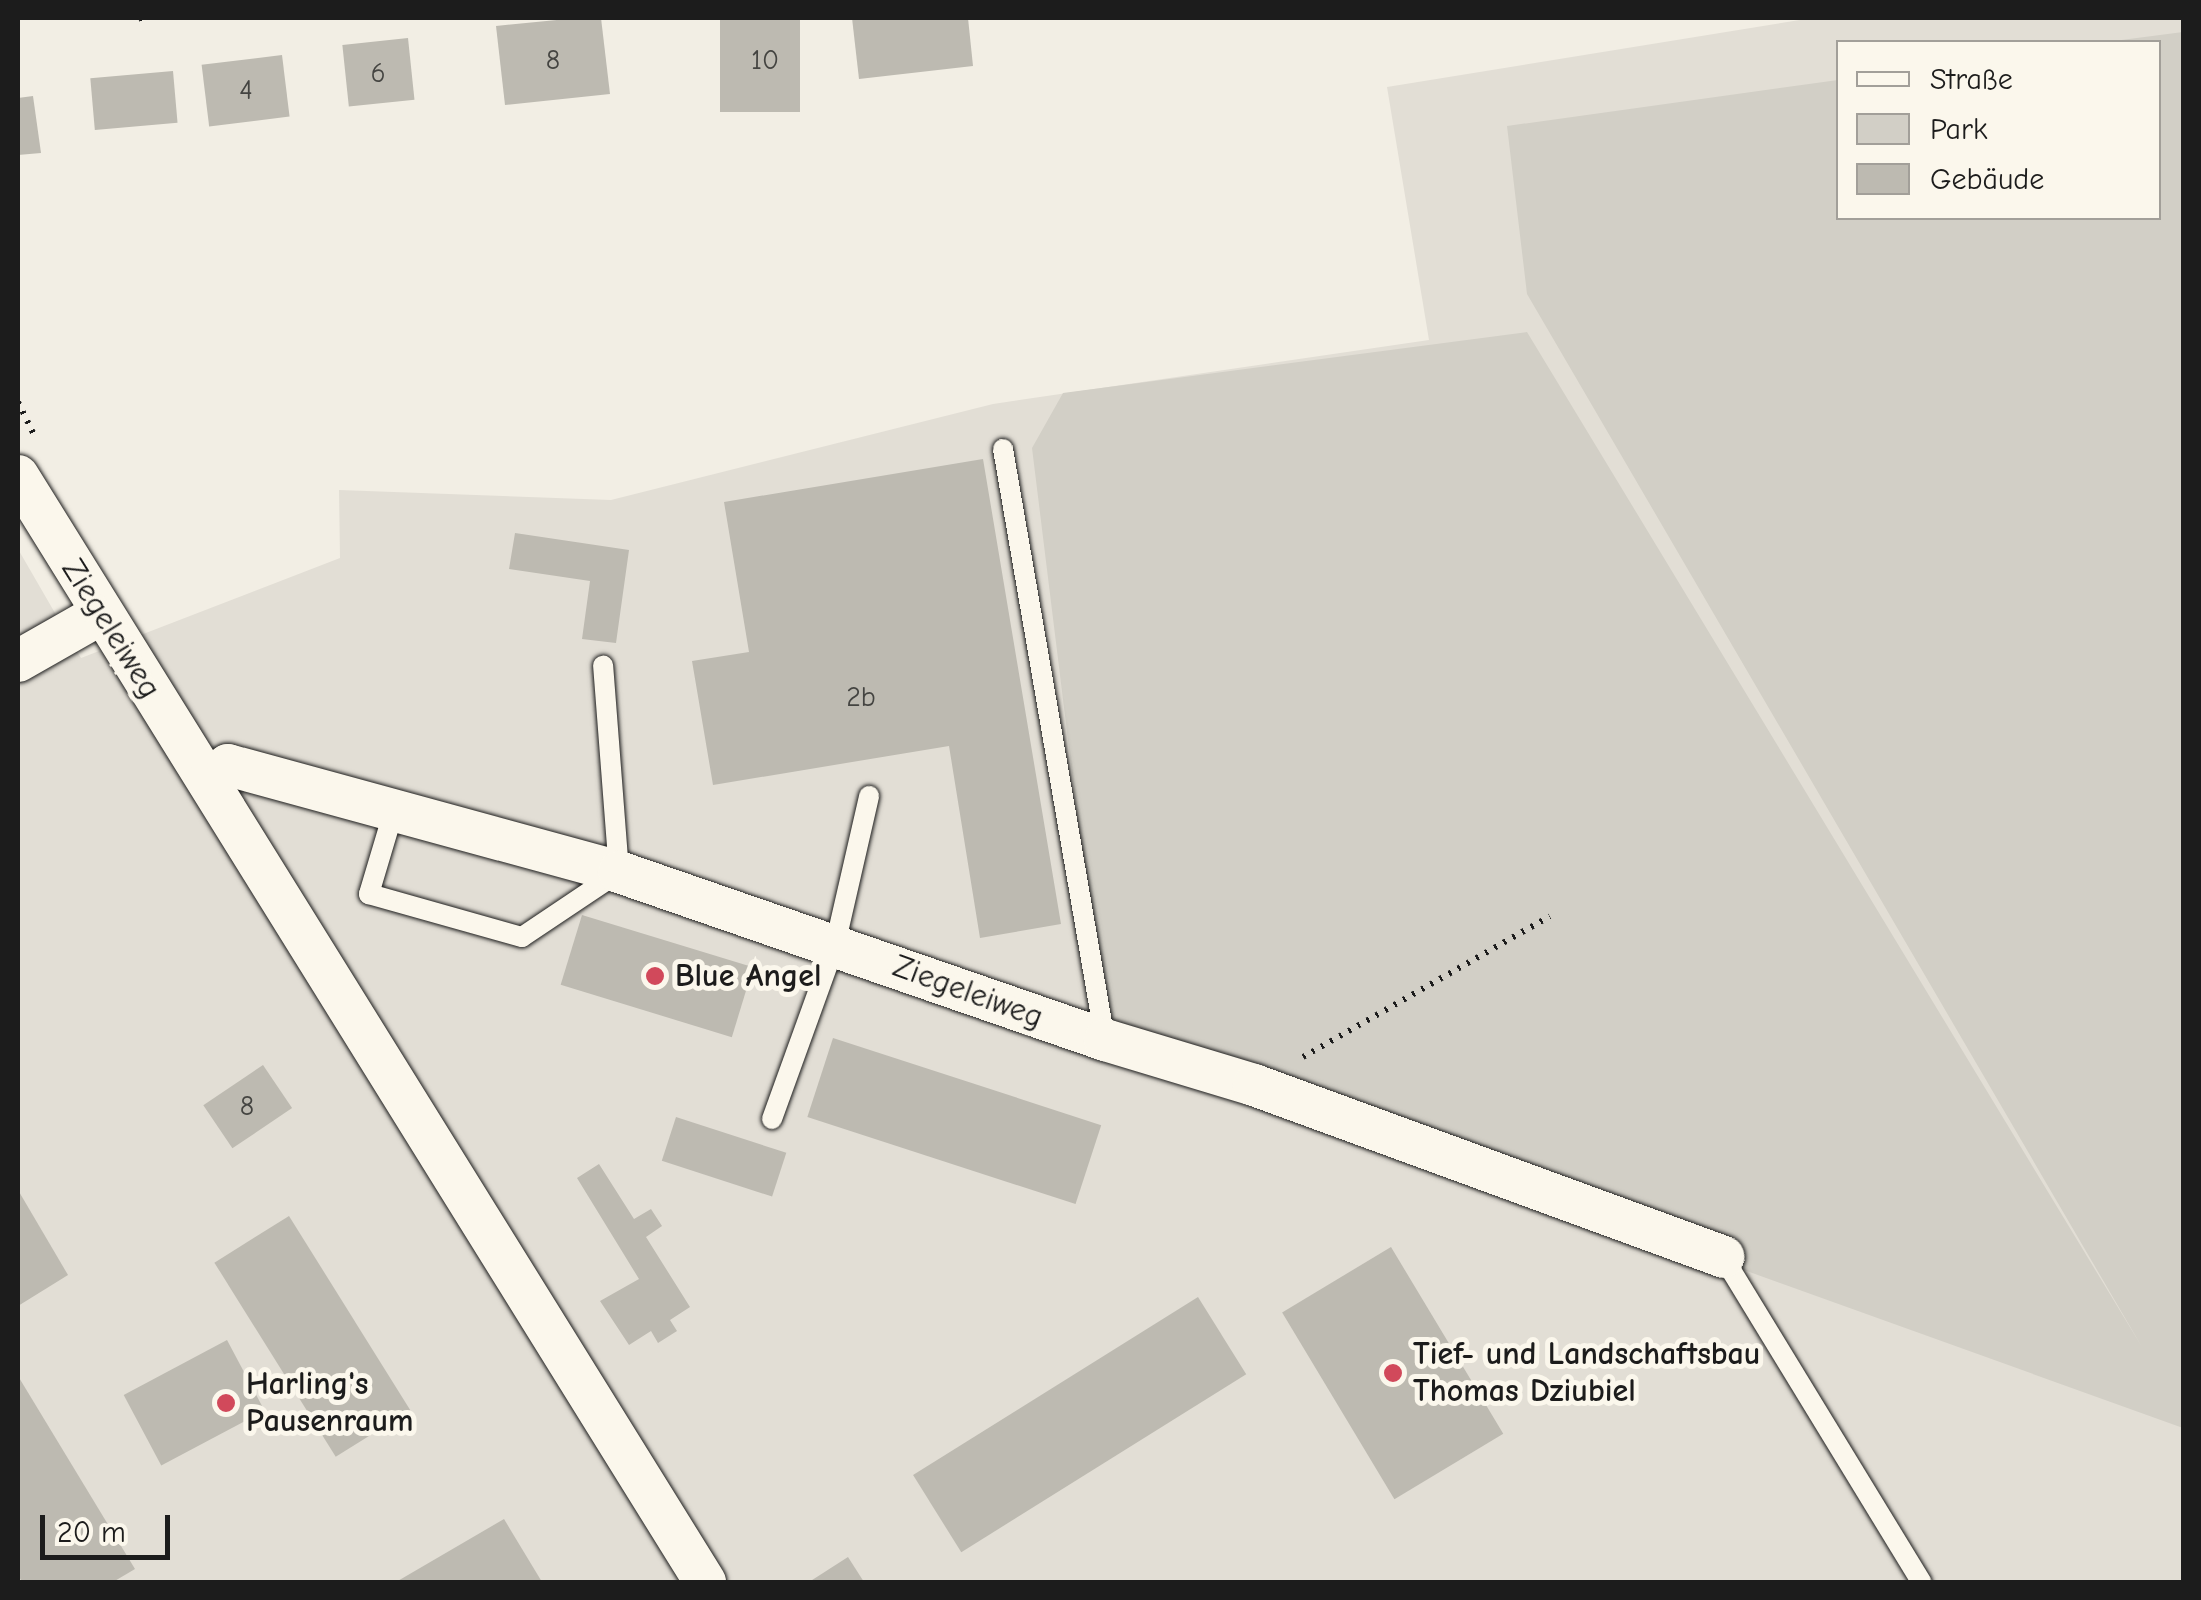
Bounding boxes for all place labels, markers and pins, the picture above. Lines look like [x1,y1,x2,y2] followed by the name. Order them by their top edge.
[675,957,822,995] place label: Blue Angel
[644,965,666,987] marker: Blue Angel
[1413,1336,1760,1411] place label: Tief- und Landschaftsbau Thomas Dziubiel
[1382,1362,1404,1384] marker: Tief- und Landschaftsbau Thomas Dziubiel
[246,1366,413,1441] place label: Harling's Pausenraum
[215,1392,237,1414] marker: Harling's Pausenraum

